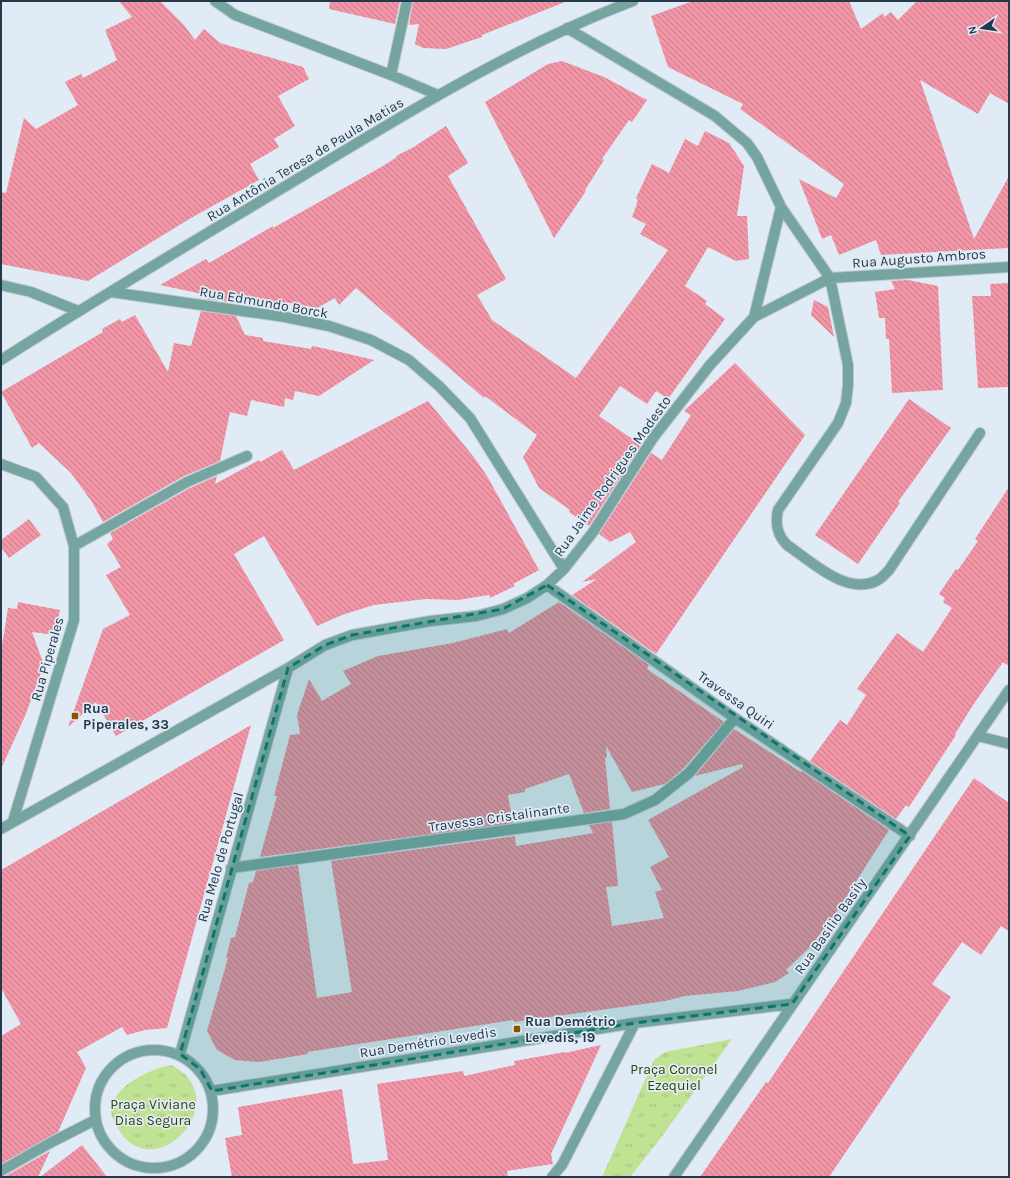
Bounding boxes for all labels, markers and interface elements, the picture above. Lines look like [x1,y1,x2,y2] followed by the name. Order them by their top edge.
[962,8,1002,48] north arrow
[966,25,980,35] text: N
[204,94,407,225] street label: Rua Antônia Teresa de Paula Matias
[852,245,987,272] street label: Rua Augusto Ambros
[198,283,330,322] street label: Rua Edmundo Borck
[550,393,675,560] street label: Rua Jaime Rodrigues Modesto
[27,615,68,703] street label: Rua Piperales
[694,668,777,733] street label: Travessa Quiri
[83,700,169,733] place label: Rua Piperales, 33
[70,711,80,721] marker: Rua Piperales, 33
[194,790,247,924] street label: Rua Melo de Portugal
[428,799,571,836] street label: Travessa Cristalinante
[791,875,870,978] street label: Rua Basilio Basily
[525,1013,616,1046] place label: Rua Demétrio Levedis, 19
[359,1023,498,1062] street label: Rua Demétrio Levedis
[512,1024,522,1034] marker: Rua Demétrio Levedis, 19
[630,1061,718,1094] park label: Praça Coronel Ezequiel
[110,1096,196,1129] park label: Praça Viviane Dias Segura

